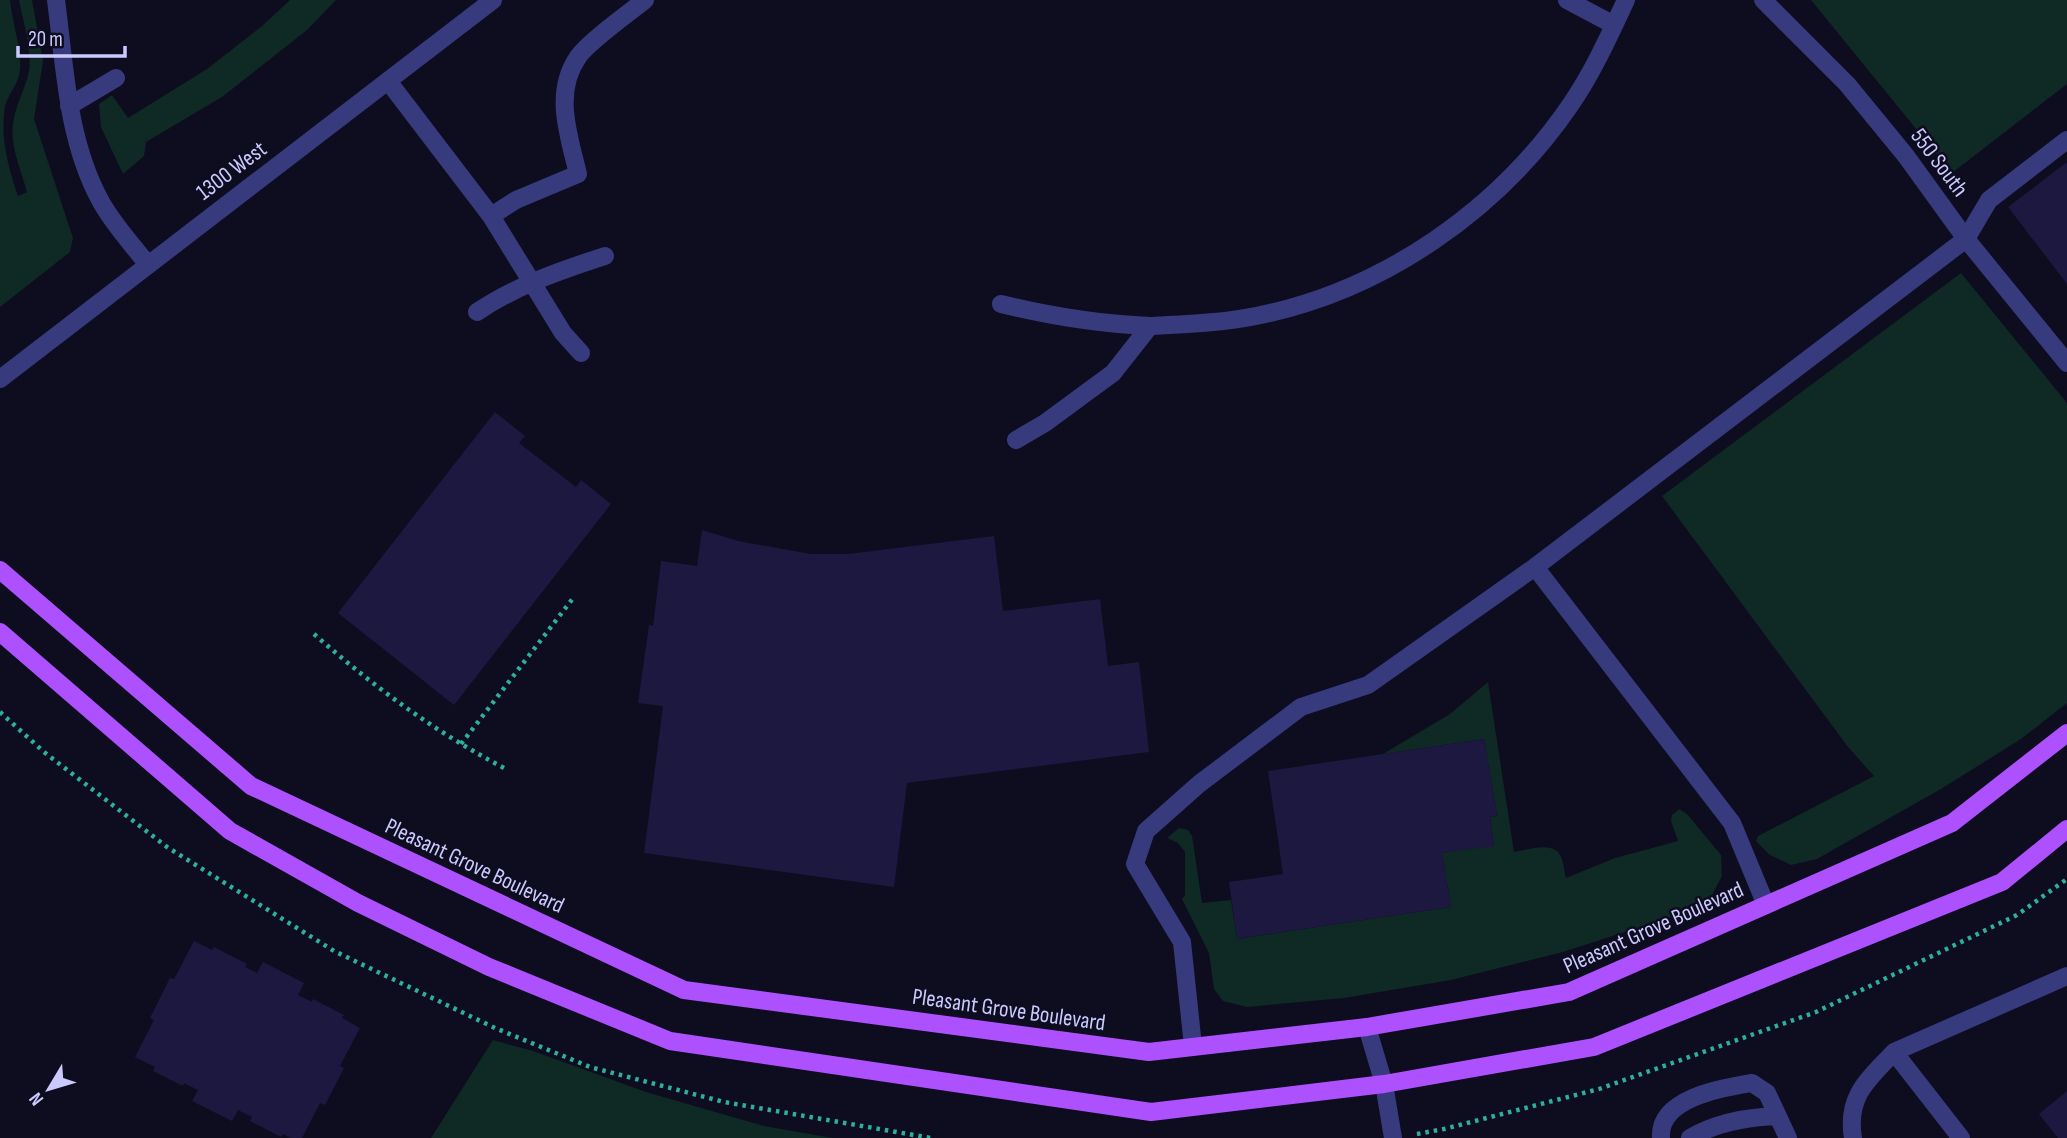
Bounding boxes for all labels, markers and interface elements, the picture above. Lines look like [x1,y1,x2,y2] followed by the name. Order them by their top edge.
[18,14,124,58] scale bar
[28,27,63,52] text: 20 m
[1904,123,1974,202] street label: 550 South
[191,135,272,206] street label: 1300 West
[381,812,569,920] street label: Pleasant Grove Boulevard
[1559,876,1748,980] street label: Pleasant Grove Boulevard
[911,983,1107,1037] street label: Pleasant Grove Boulevard
[14,1054,84,1124] north arrow
[25,1087,49,1110] text: N

